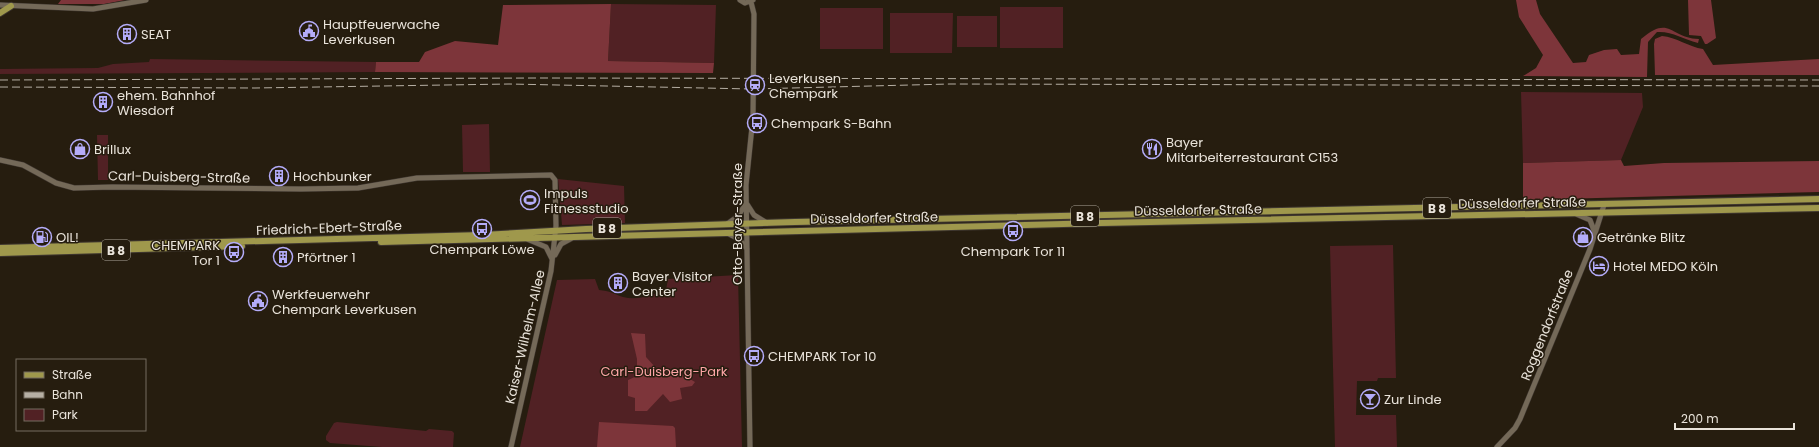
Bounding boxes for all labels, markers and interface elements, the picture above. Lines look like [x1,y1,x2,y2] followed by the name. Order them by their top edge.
[323,15,440,49] place label: Hauptfeuerwache Leverkusen
[298,20,320,42] public building icon: Hauptfeuerwache Leverkusen
[116,23,138,45] building icon: SEAT
[141,25,171,44] place label: SEAT
[769,69,841,103] place label: Leverkusen Chempark
[744,74,766,96] station icon: Leverkusen Chempark
[117,86,215,120] place label: ehem. Bahnhof Wiesdorf
[92,91,114,113] building icon: ehem. Bahnhof Wiesdorf
[746,112,768,134] bus stop icon: Chempark S-Bahn
[771,114,892,133] place label: Chempark S-Bahn
[1166,133,1338,167] place label: Bayer Mitarbeiterrestaurant C153
[69,138,91,160] shop icon: Brillux
[1141,138,1163,160] restaurant icon: Bayer Mitarbeiterrestaurant C153
[94,140,132,159] place label: Brillux
[728,163,747,285] street label: Otto-Bayer-Straße
[268,165,290,187] building icon: Hochbunker
[108,166,250,188] street label: Carl-Duisberg-Straße
[293,167,372,186] place label: Hochbunker
[544,184,629,218] place label: Impuls Fitnessstudio
[519,189,541,211] sports icon: Impuls Fitnessstudio
[1458,192,1586,214] street label: Düsseldorfer Straße
[1423,198,1451,218] road number: B 8
[1134,199,1262,221] street label: Düsseldorfer Straße
[1071,206,1099,226] road number: B 8
[810,207,938,229] street label: Düsseldorfer Straße
[256,216,402,240] street label: Friedrich-Ebert-Straße
[471,218,493,240] bus stop icon: Chempark Löwe
[593,218,621,238] road number: B 8
[1002,220,1024,242] bus stop icon: Chempark Tor 11
[31,226,53,248] fuel station icon: OIL!
[1572,226,1594,248] shop icon: Getränke Blitz
[56,228,79,247] place label: OIL!
[1597,228,1685,247] place label: Getränke Blitz
[151,236,220,270] place label: CHEMPARK Tor 1
[102,240,130,260] road number: B 8
[429,240,535,259] place label: Chempark Löwe
[223,241,245,263] bus stop icon: CHEMPARK Tor 1
[961,242,1065,261] place label: Chempark Tor 11
[272,246,294,268] building icon: Pförtner 1
[297,248,356,267] place label: Pförtner 1
[1588,255,1610,277] hotel icon: Hotel MEDO Köln
[1613,257,1718,276] place label: Hotel MEDO Köln
[632,267,712,301] place label: Bayer Visitor Center
[1516,267,1578,383] street label: Roggendorfstraße
[500,268,550,406] street label: Kaiser-Wilhelm-Allee
[607,272,629,294] building icon: Bayer Visitor Center
[272,285,416,319] place label: Werkfeuerwehr Chempark Leverkusen
[247,290,269,312] public building icon: Werkfeuerwehr Chempark Leverkusen
[743,345,765,367] bus stop icon: CHEMPARK Tor 10
[768,347,876,366] place label: CHEMPARK Tor 10
[16,359,146,431] legend
[600,362,728,381] park label: Carl-Duisberg-Park
[52,366,92,383] text: Straße
[52,386,83,403] text: Bahn
[1359,388,1381,410] bar icon: Zur Linde
[1384,390,1442,409] place label: Zur Linde
[1675,405,1794,431] scale bar
[52,406,79,423] text: Park
[1681,410,1719,427] text: 200 m

